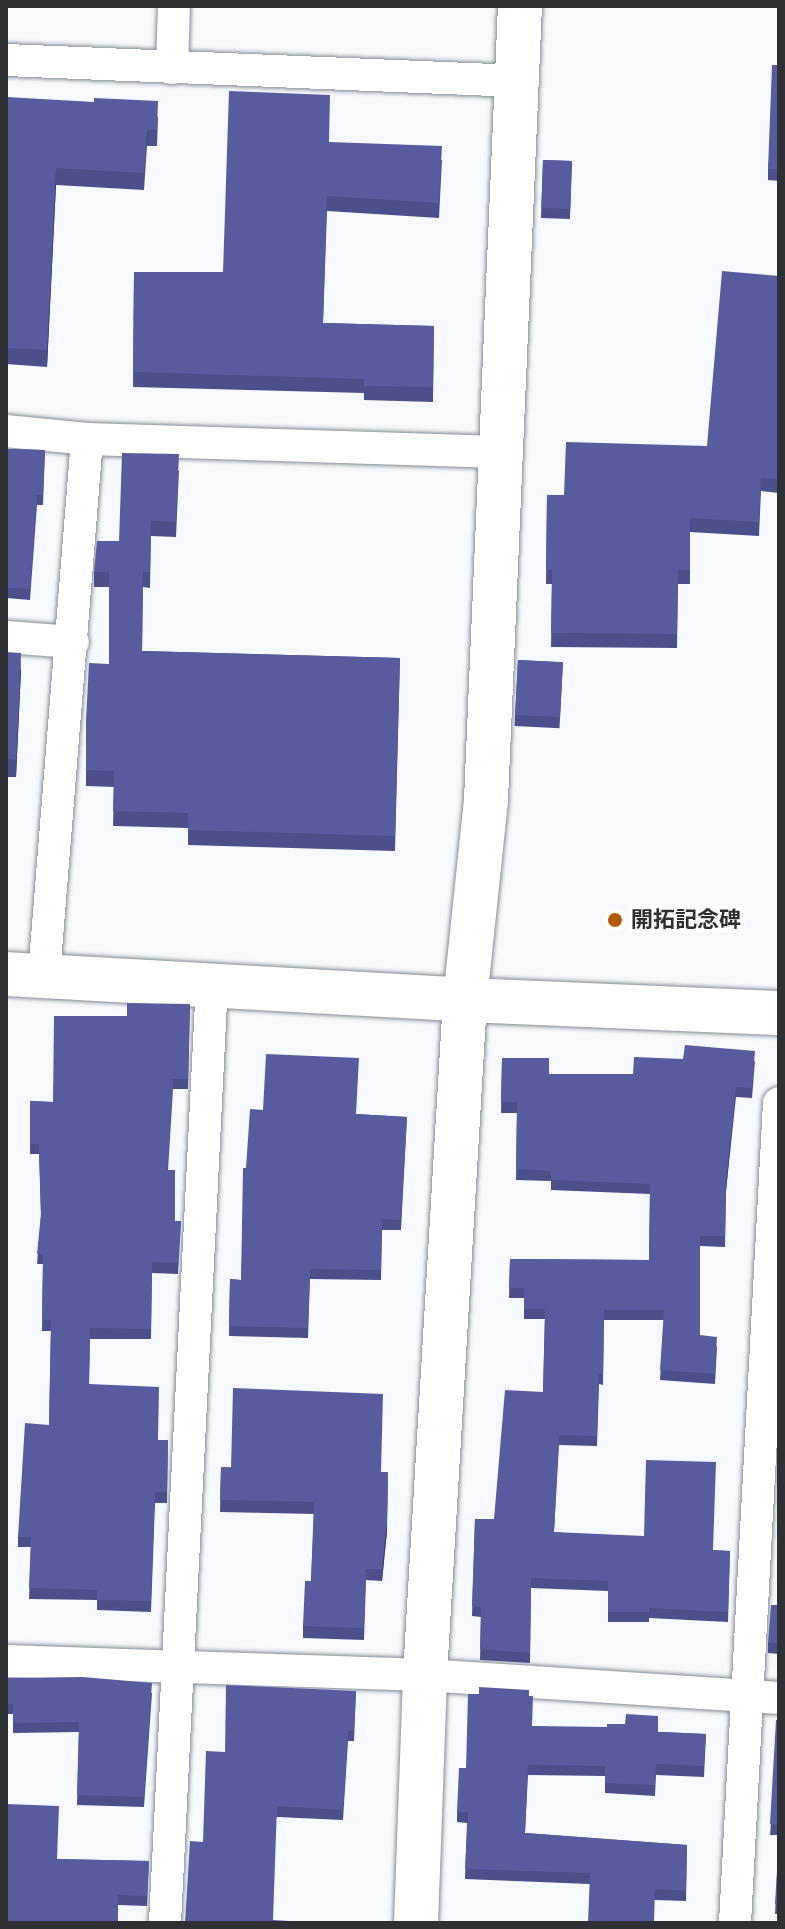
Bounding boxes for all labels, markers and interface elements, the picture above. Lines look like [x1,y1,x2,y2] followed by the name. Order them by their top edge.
[631,907,741,933] place label: 開拓記念碑
[606,911,624,929] marker: 開拓記念碑

